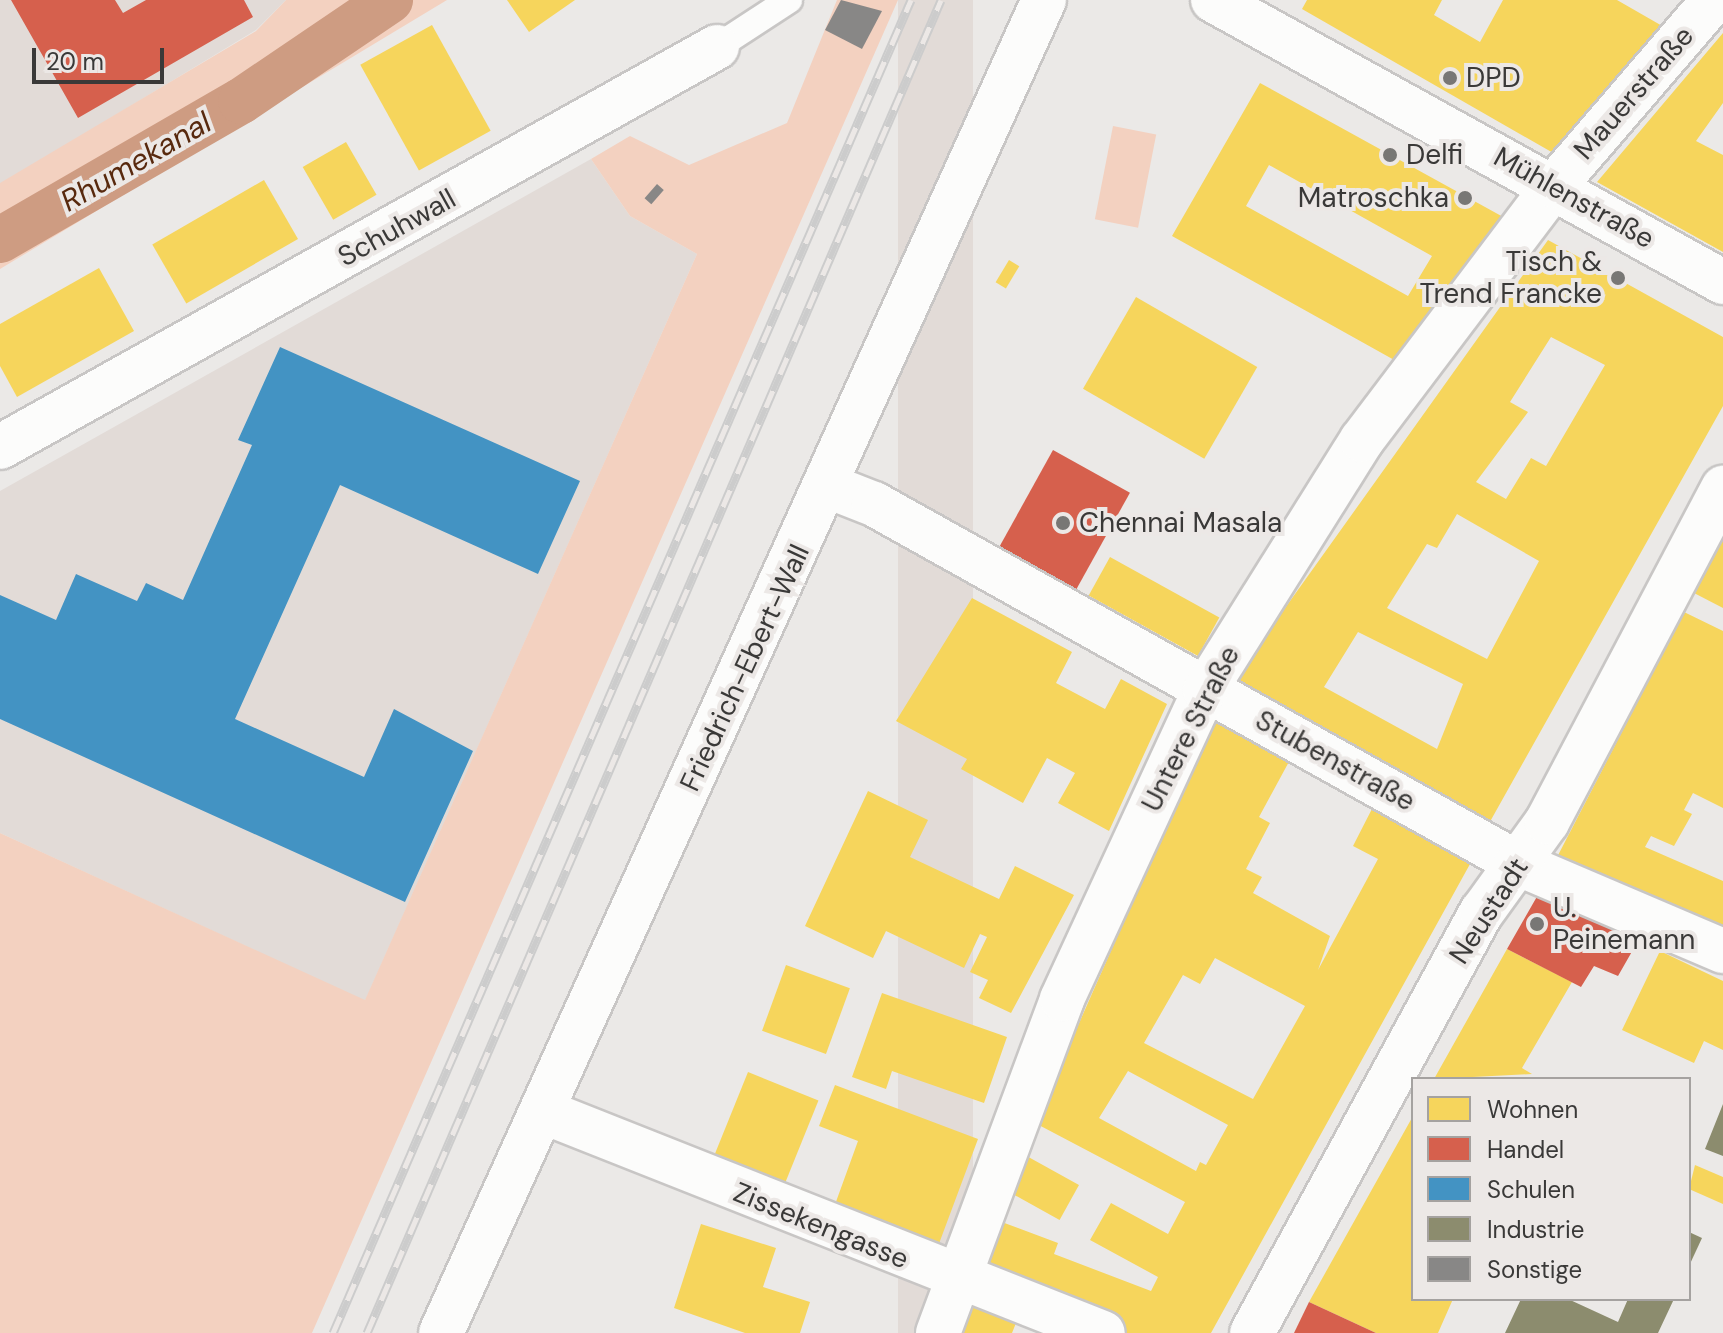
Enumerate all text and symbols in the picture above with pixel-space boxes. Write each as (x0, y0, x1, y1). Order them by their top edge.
street label: Mauerstraße (1567, 20, 1701, 166)
scale bar (36, 32, 168, 82)
text: 20 m (46, 46, 104, 77)
place label: DPD (1466, 61, 1521, 95)
marker: DPD (1441, 69, 1459, 87)
water label: Rhumekanal (54, 104, 218, 220)
place label: Delfi (1406, 138, 1463, 172)
street label: Mühlenstraße (1488, 140, 1660, 256)
marker: Delfi (1381, 146, 1399, 164)
place label: Matroschka (1298, 181, 1449, 215)
street label: Schuhwall (332, 182, 462, 274)
marker: Matroschka (1456, 189, 1474, 207)
place label: Tisch & Trend Francke (1419, 245, 1602, 311)
marker: Tisch & Trend Francke (1609, 269, 1627, 287)
place label: Chennai Masala (1079, 506, 1282, 540)
marker: Chennai Masala (1054, 514, 1072, 532)
street label: Friedrich-Ebert-Wall (673, 539, 817, 797)
street label: Untere Straße (1135, 641, 1247, 817)
street label: Stubenstraße (1250, 703, 1420, 819)
street label: Neustadt (1442, 852, 1536, 970)
place label: U. Peinemann (1553, 891, 1695, 957)
marker: U. Peinemann (1528, 915, 1546, 933)
legend (1411, 1077, 1691, 1301)
text: Wohnen (1487, 1094, 1578, 1125)
text: Handel (1487, 1134, 1564, 1165)
text: Schulen (1487, 1174, 1575, 1205)
street label: Zissekengasse (729, 1176, 913, 1276)
text: Industrie (1487, 1214, 1584, 1245)
text: Sonstige (1487, 1254, 1582, 1285)

